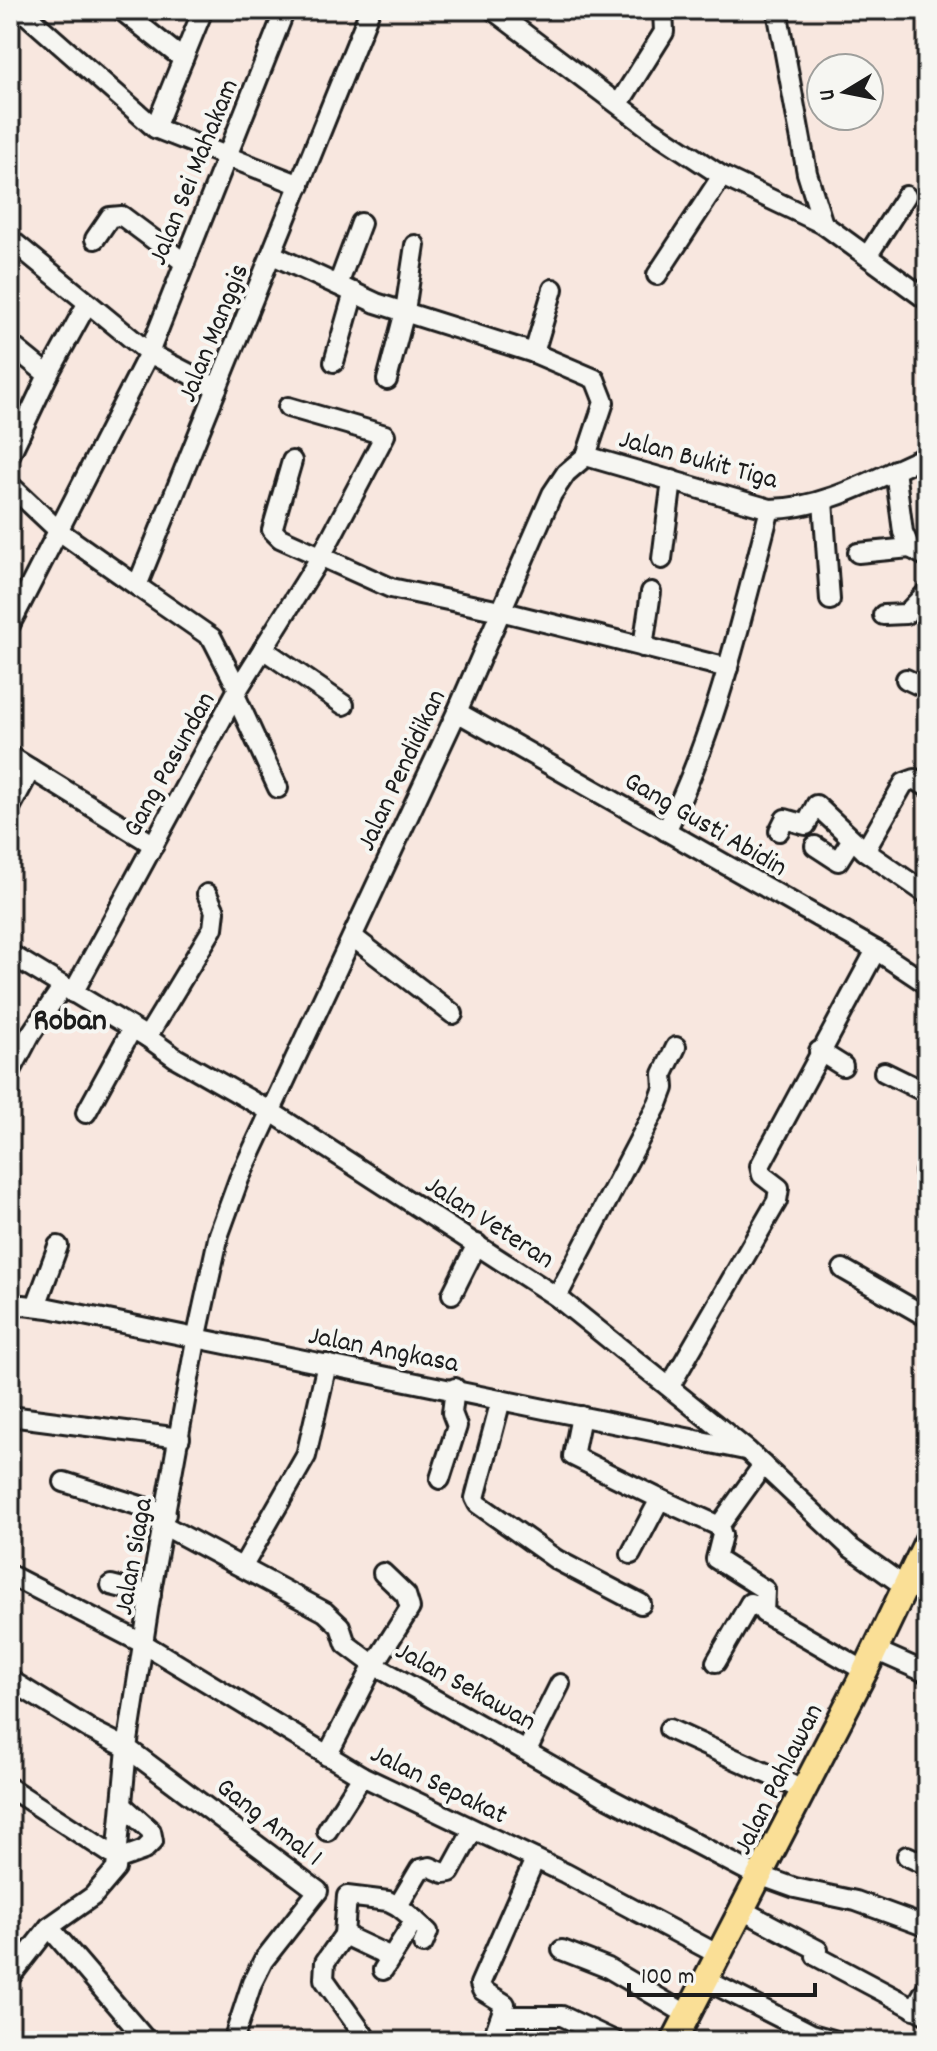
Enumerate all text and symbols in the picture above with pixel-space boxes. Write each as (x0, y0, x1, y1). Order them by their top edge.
north arrow (805, 52, 885, 132)
street label: Jalan Sei Mahakam (140, 74, 251, 272)
text: U (813, 87, 845, 103)
street label: Jalan Manggis (170, 259, 262, 409)
street label: Jalan Bukit Tiga (614, 421, 782, 502)
street label: Jalan Pendidikan (349, 684, 459, 859)
street label: Gang Pasundan (115, 685, 228, 845)
street label: Gang Gusti Abidin (615, 763, 794, 889)
district label: Roban (33, 1000, 107, 1046)
street label: Jalan Veteran (416, 1167, 561, 1281)
street label: Jalan Angkasa (304, 1318, 463, 1386)
street label: Jalan Siaga (106, 1494, 166, 1619)
street label: Jalan Sekawan (387, 1633, 542, 1744)
street label: Jalan Pahlawan (725, 1698, 836, 1863)
street label: Jalan Sepakat (362, 1736, 513, 1837)
street label: Gang Amal 1 (206, 1769, 330, 1878)
scale bar (629, 1947, 815, 1997)
text: 100 m (641, 1961, 694, 1995)

